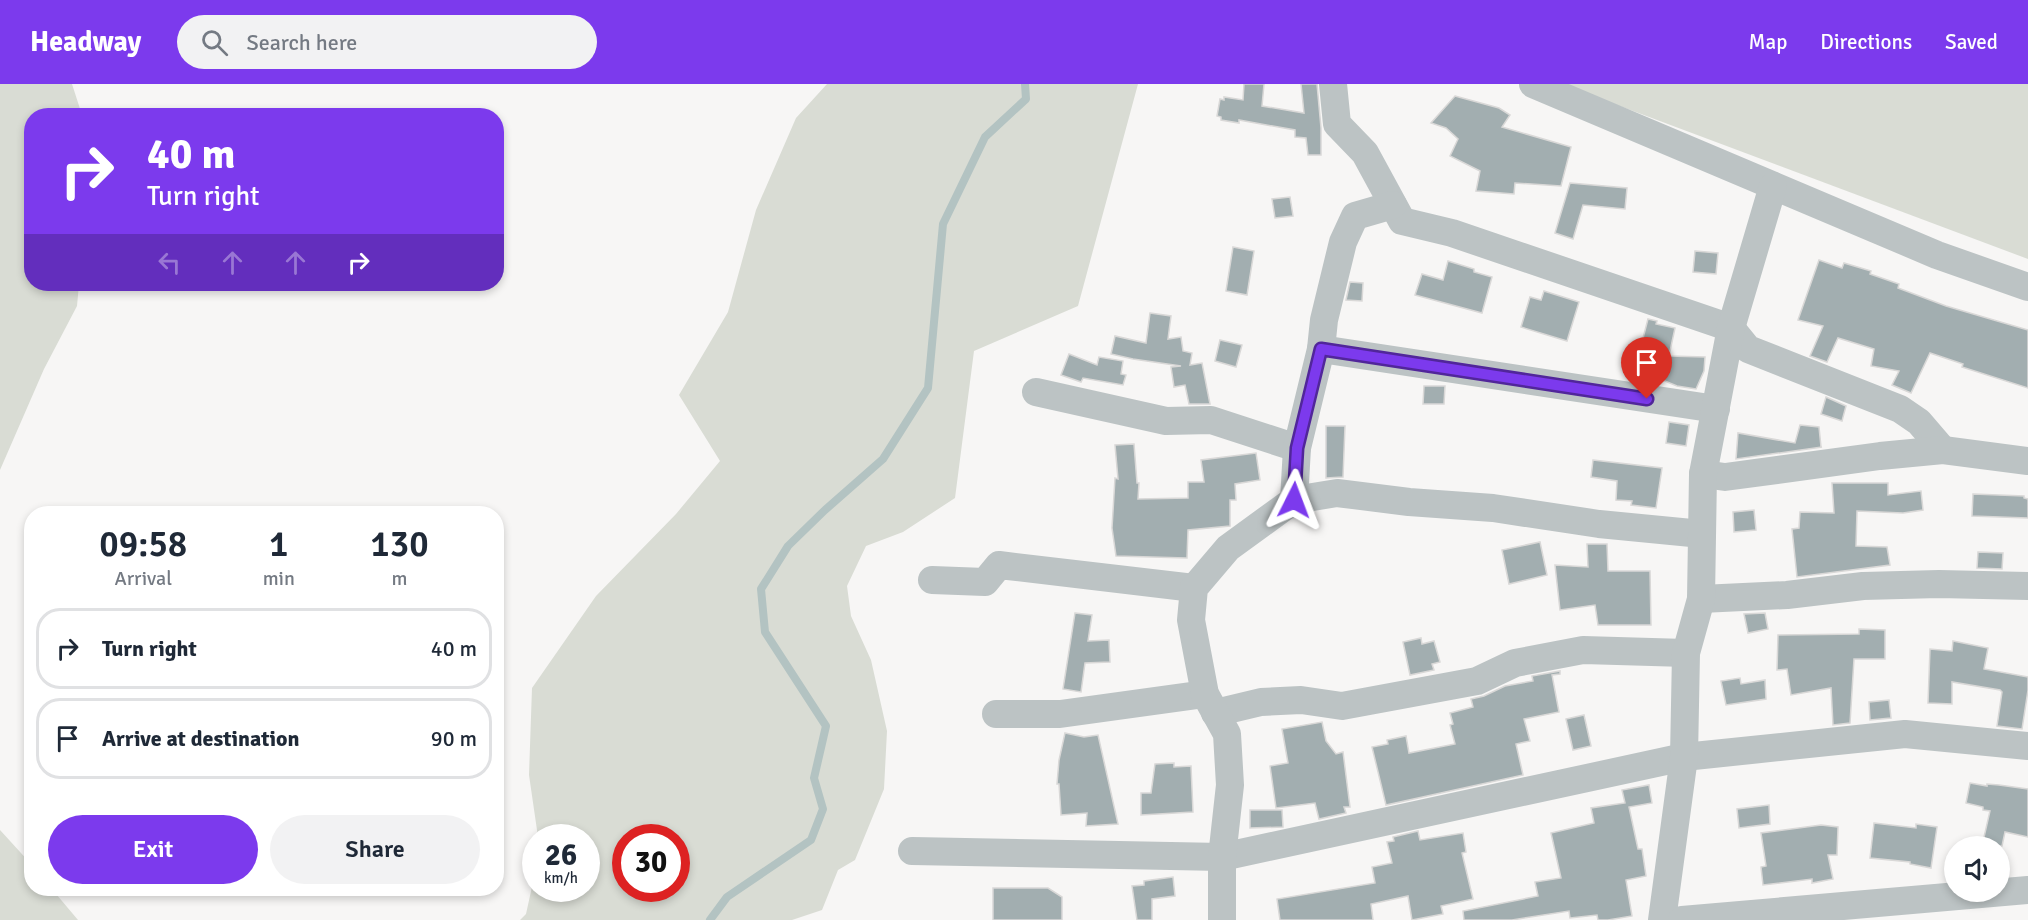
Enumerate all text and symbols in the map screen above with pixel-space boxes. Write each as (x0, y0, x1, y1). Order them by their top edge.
search box (177, 15, 597, 69)
text: Headway (30, 25, 141, 59)
icon: search (198, 26, 231, 59)
text: Search here (246, 29, 357, 56)
text: Map (1749, 29, 1787, 55)
text: Directions (1820, 29, 1912, 55)
text: Saved (1945, 29, 1998, 55)
text: 40 m (147, 129, 236, 180)
icon: right (48, 132, 126, 210)
text: Turn right (147, 180, 260, 213)
icon: left (153, 246, 186, 279)
icon: ahead (216, 246, 249, 279)
icon: ahead (279, 246, 312, 279)
icon: right (342, 246, 375, 279)
pin (1621, 337, 1672, 399)
icon: arrive (1630, 346, 1663, 379)
position arrow (1262, 468, 1326, 532)
text: 09:58 (99, 522, 187, 567)
text: 1 (269, 522, 289, 567)
text: 130 (370, 522, 429, 567)
text: Arrival (115, 566, 172, 591)
text: min (263, 566, 295, 591)
text: m (391, 566, 407, 591)
icon: right (51, 632, 84, 665)
text: Turn right (102, 635, 197, 662)
text: 40 m (431, 635, 477, 662)
icon: arrive (51, 722, 84, 755)
text: Arrive at destination (102, 725, 299, 752)
text: 90 m (431, 725, 477, 752)
button: Exit (48, 815, 258, 884)
button: Share (270, 815, 480, 884)
speed limit sign: 30 (612, 824, 690, 902)
map controls (1944, 836, 2010, 902)
button: sound (1944, 836, 2010, 902)
text: 26 (545, 837, 577, 874)
text: km/h (544, 869, 578, 887)

